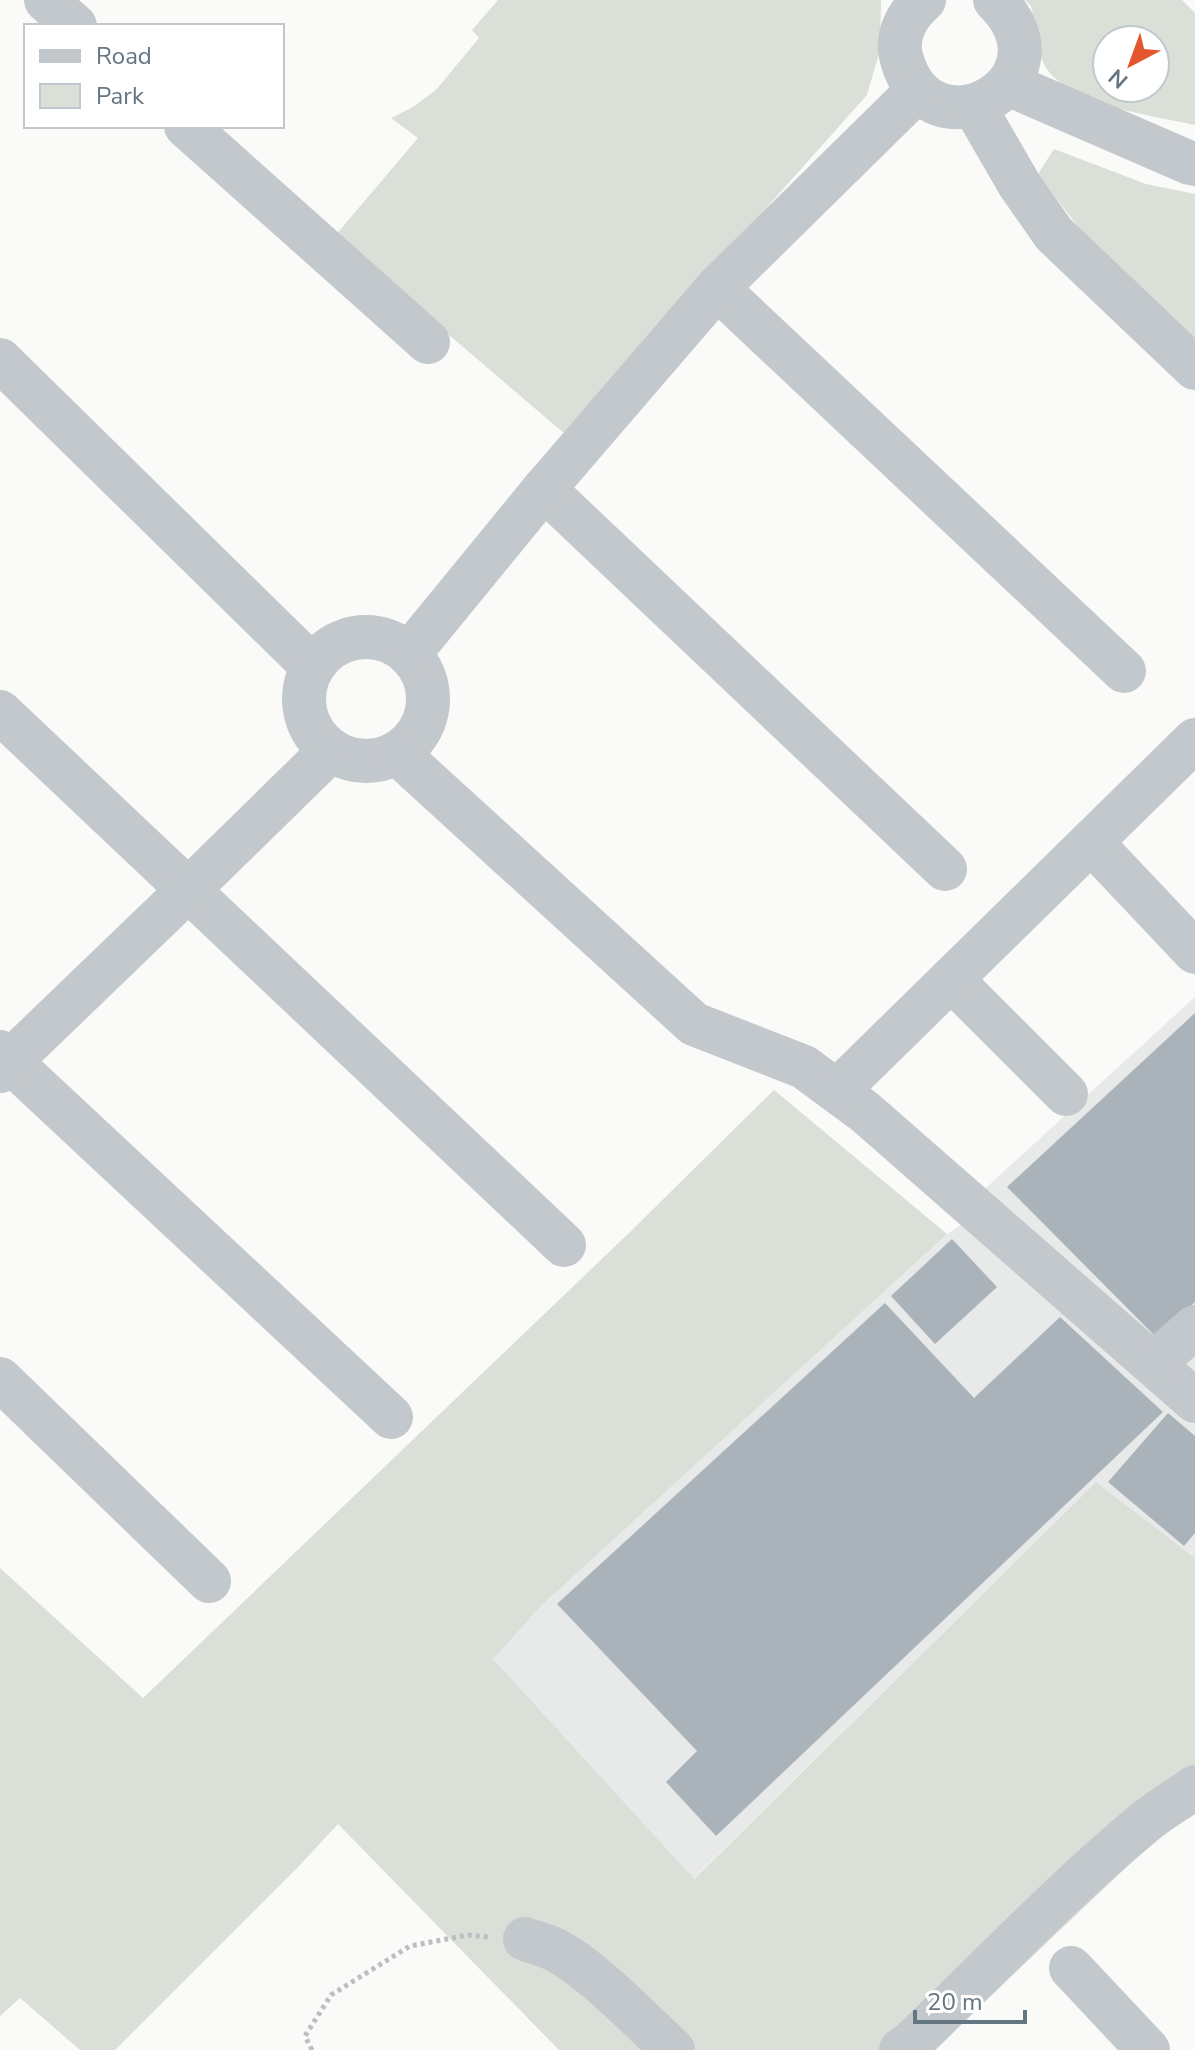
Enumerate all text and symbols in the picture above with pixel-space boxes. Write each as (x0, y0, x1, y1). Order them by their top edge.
legend (24, 24, 284, 128)
north arrow (1091, 24, 1171, 104)
text: Road (96, 40, 152, 72)
text: N (1102, 62, 1135, 95)
text: Park (96, 80, 145, 112)
scale bar (915, 1974, 1025, 2024)
text: 20 m (927, 1986, 983, 2018)

